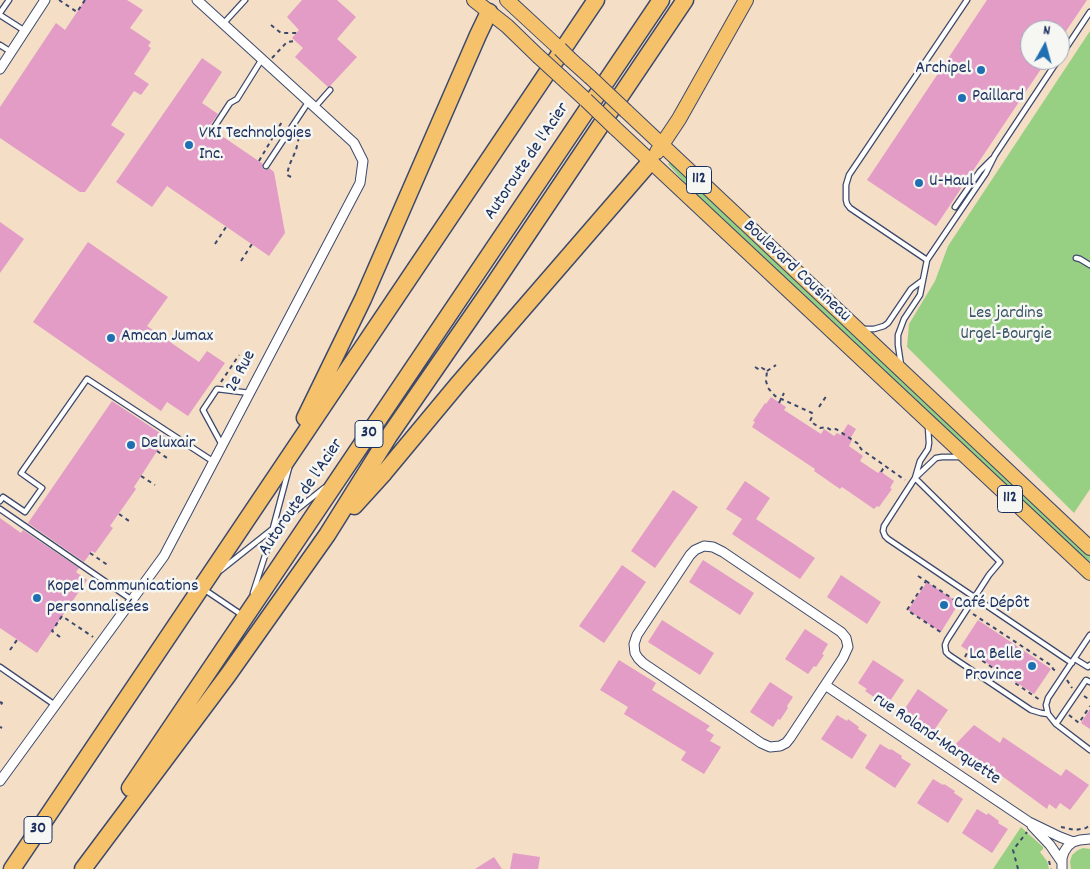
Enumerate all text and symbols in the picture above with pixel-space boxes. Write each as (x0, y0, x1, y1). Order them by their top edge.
north arrow (1020, 20, 1070, 70)
text: N (1042, 21, 1051, 41)
place label: Archipel (915, 59, 971, 81)
marker: Archipel (975, 64, 987, 76)
place label: Paillard (972, 87, 1024, 109)
marker: Paillard (956, 92, 968, 104)
street label: Autoroute de l'Acier (481, 99, 575, 225)
place label: VKI Technologies Inc. (199, 124, 312, 166)
marker: VKI Technologies Inc. (183, 139, 195, 151)
road number: 112 (686, 166, 712, 194)
place label: U-Haul (929, 172, 974, 194)
marker: U-Haul (913, 177, 925, 189)
street label: Boulevard Cousineau (738, 216, 854, 328)
park label: Les jardins Urgel-Bourgie (960, 304, 1052, 346)
place label: Amcan Jumax (121, 327, 213, 349)
marker: Amcan Jumax (105, 332, 117, 344)
street label: 2e Rue (222, 347, 262, 397)
road number: 30 (355, 420, 383, 448)
place label: Deluxair (141, 434, 195, 456)
street label: Autoroute de l'Acier (255, 435, 349, 561)
marker: Deluxair (125, 439, 137, 451)
road number: 112 (998, 486, 1022, 512)
place label: Kopel Communications personnalisées (47, 577, 198, 620)
marker: Kopel Communications personnalisées (31, 592, 43, 604)
place label: Café Dépôt (954, 594, 1030, 616)
marker: Café Dépôt (938, 599, 950, 611)
place label: La Belle Province (965, 645, 1022, 688)
marker: La Belle Province (1026, 660, 1038, 672)
street label: rue Roland-Marquette (868, 689, 1004, 791)
road number: 30 (24, 816, 52, 844)

